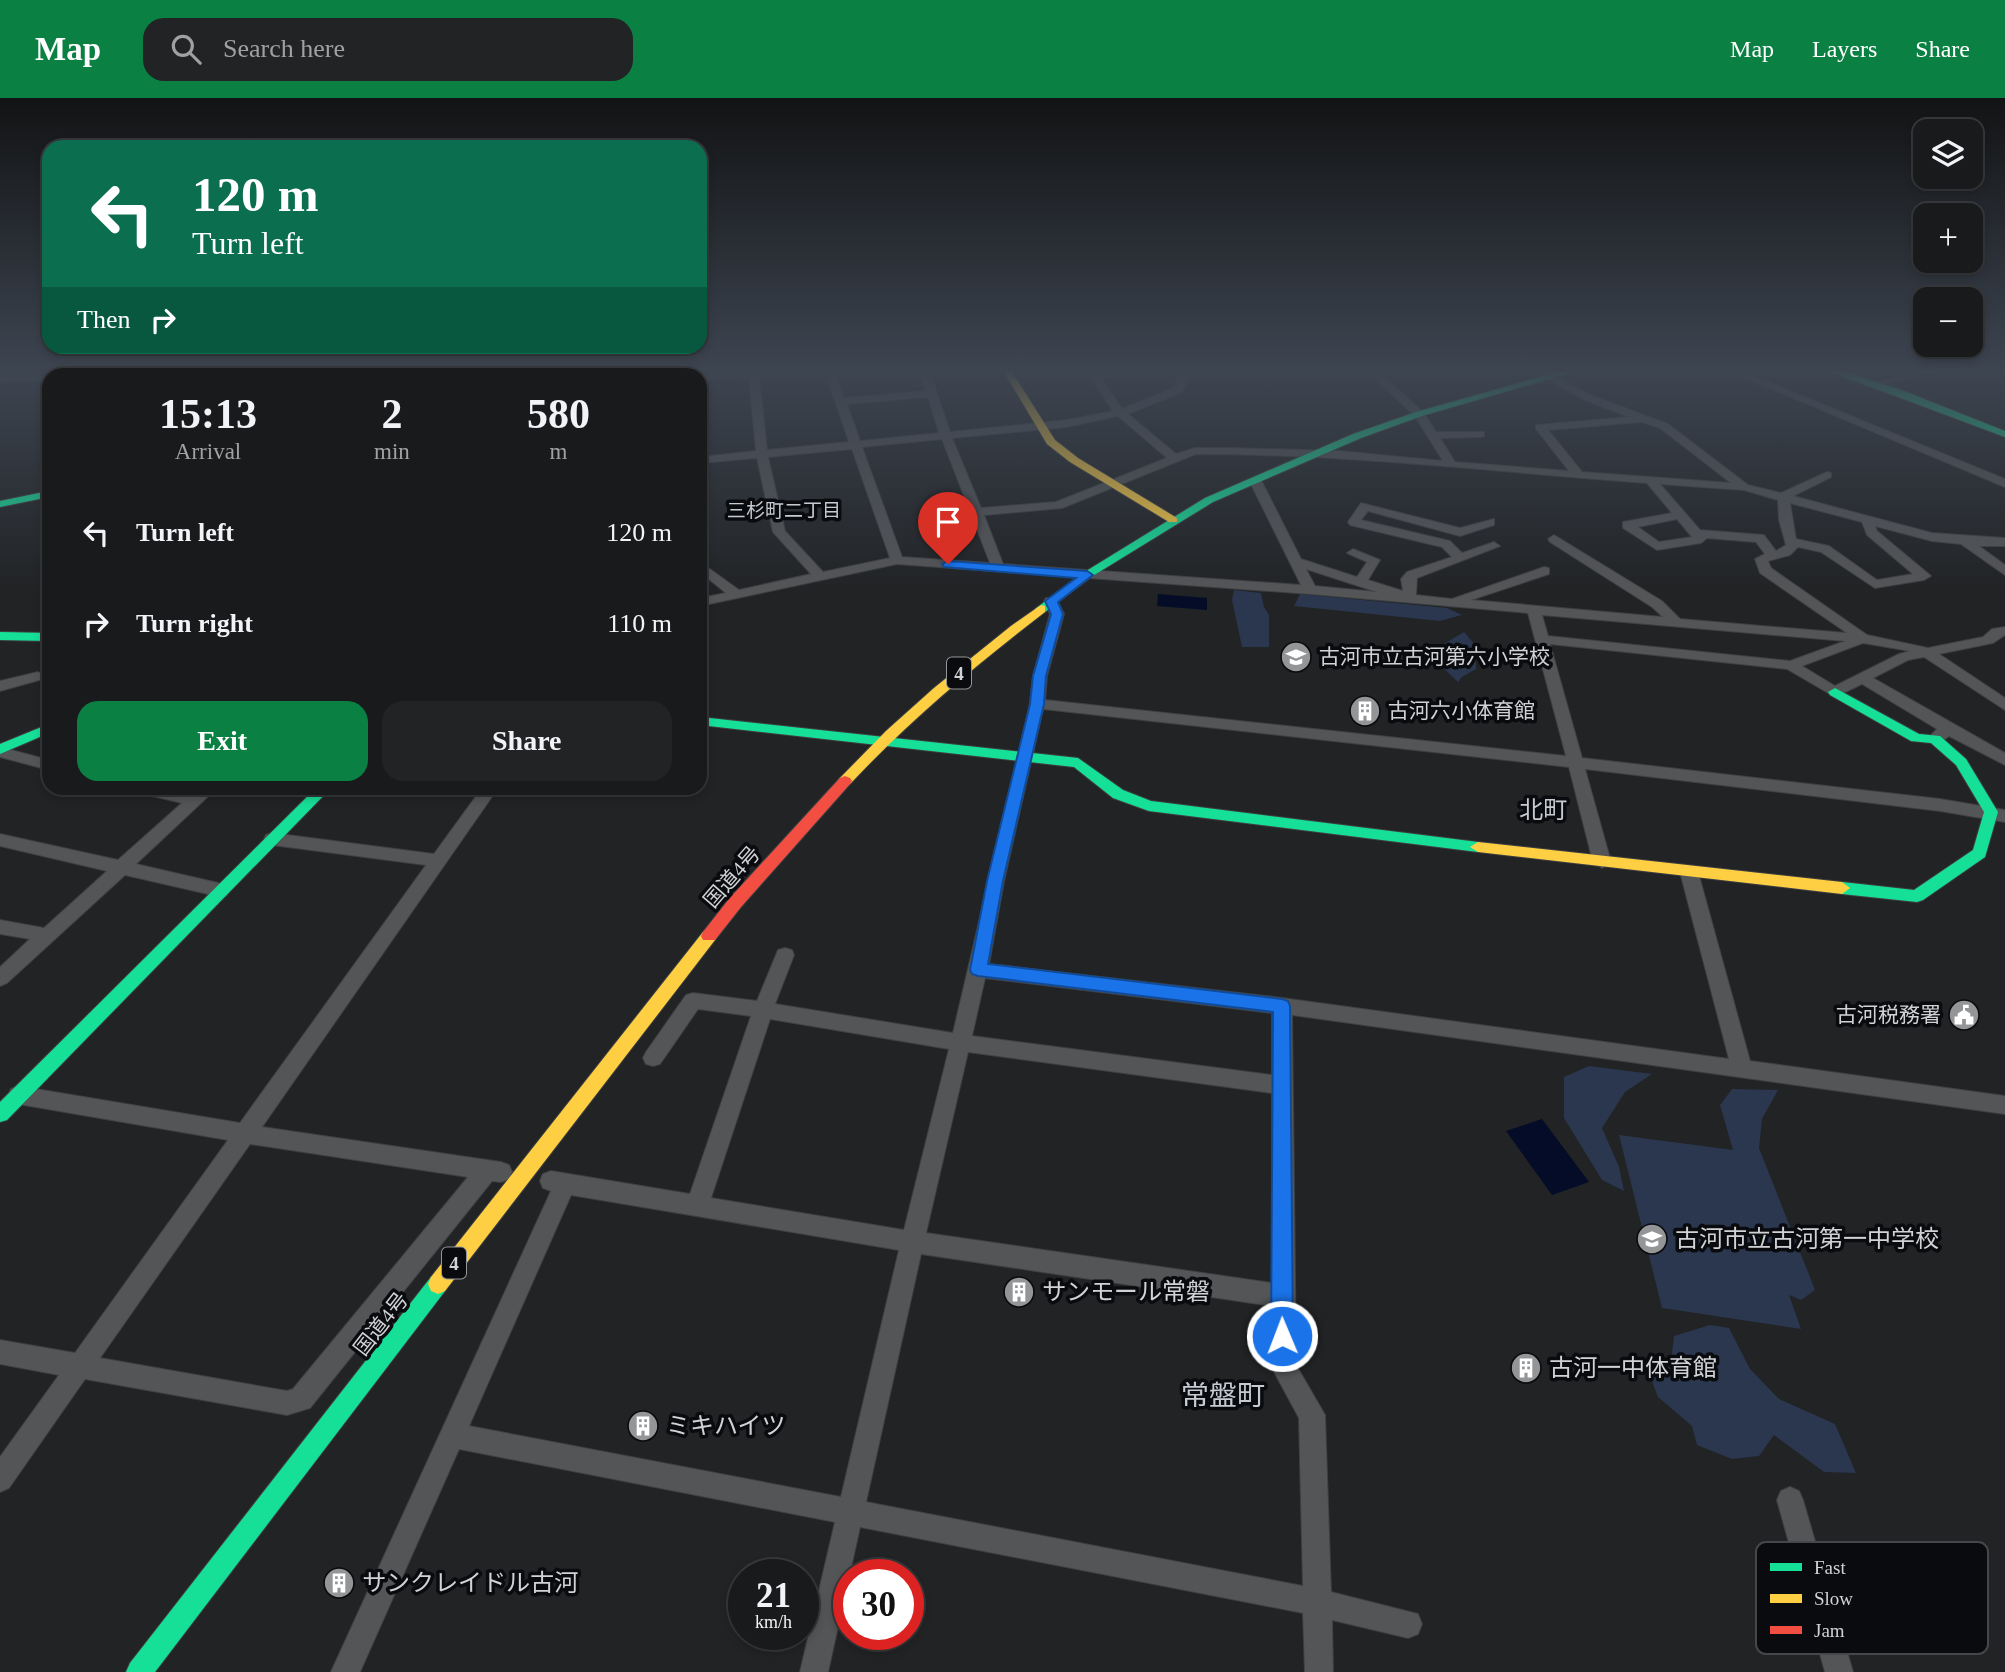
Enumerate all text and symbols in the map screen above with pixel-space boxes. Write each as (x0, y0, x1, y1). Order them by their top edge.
search box (143, 18, 633, 81)
icon: search (167, 30, 205, 68)
text: Map (35, 31, 101, 67)
text: Search here (223, 34, 345, 63)
text: Map (1730, 36, 1774, 62)
text: Layers (1812, 36, 1877, 62)
text: Share (1915, 36, 1970, 62)
map controls (1913, 119, 1983, 357)
button: layers (1913, 119, 1983, 189)
text: 120 m (192, 167, 319, 222)
icon: left (77, 168, 168, 259)
button: + (1913, 203, 1983, 273)
text: Turn left (192, 225, 304, 261)
button: − (1913, 287, 1983, 357)
icon: right (144, 301, 182, 339)
text: Then (77, 305, 130, 334)
text: 15:13 (159, 391, 257, 437)
text: 2 (381, 391, 402, 437)
text: 580 (527, 391, 590, 437)
text: Arrival (175, 439, 241, 464)
text: min (374, 439, 410, 464)
text: m (549, 439, 567, 464)
pin (918, 492, 978, 564)
district label: 三杉町二丁目 (727, 500, 841, 521)
icon: arrive (929, 503, 967, 541)
icon: left (77, 514, 115, 552)
text: Turn left (136, 518, 234, 547)
text: 120 m (606, 518, 672, 547)
icon: right (77, 605, 115, 643)
text: Turn right (136, 609, 253, 638)
text: 110 m (607, 609, 672, 638)
school or university icon: 古河市立古河第六小学校 (1279, 640, 1313, 674)
place label: 古河市立古河第六小学校 (1319, 645, 1550, 669)
road number: 4 (947, 658, 971, 688)
building icon: 古河六小体育館 (1348, 694, 1382, 728)
place label: 古河六小体育館 (1388, 699, 1535, 723)
button: Exit (77, 701, 368, 781)
button: Share (382, 701, 672, 781)
district label: 北町 (1519, 797, 1567, 823)
street label: 国道4号 (699, 841, 765, 913)
public building icon: 古河税務署 (1947, 998, 1981, 1032)
place label: 古河税務署 (1836, 1003, 1941, 1027)
school or university icon: 古河市立古河第一中学校 (1635, 1222, 1669, 1256)
place label: 古河市立古河第一中学校 (1675, 1226, 1939, 1252)
road number: 4 (442, 1247, 466, 1278)
building icon: サンモール常磐 (1002, 1275, 1036, 1309)
place label: サンモール常磐 (1042, 1279, 1210, 1305)
street label: 国道4号 (349, 1288, 413, 1360)
position arrow (1245, 1299, 1319, 1373)
building icon: 古河一中体育館 (1509, 1351, 1543, 1385)
place label: 古河一中体育館 (1549, 1355, 1717, 1381)
district label: 常盤町 (1181, 1380, 1265, 1411)
building icon: ミキハイツ (626, 1409, 660, 1443)
place label: ミキハイツ (666, 1413, 786, 1439)
legend (1756, 1542, 1988, 1654)
text: Fast (1814, 1557, 1846, 1578)
speed limit sign: 30 (833, 1559, 924, 1650)
building icon: サンクレイドル古河 (322, 1566, 356, 1600)
place label: サンクレイドル古河 (362, 1570, 578, 1596)
text: 21 (756, 1576, 791, 1615)
text: Slow (1814, 1588, 1853, 1609)
text: km/h (755, 1612, 792, 1632)
text: Jam (1814, 1620, 1845, 1641)

